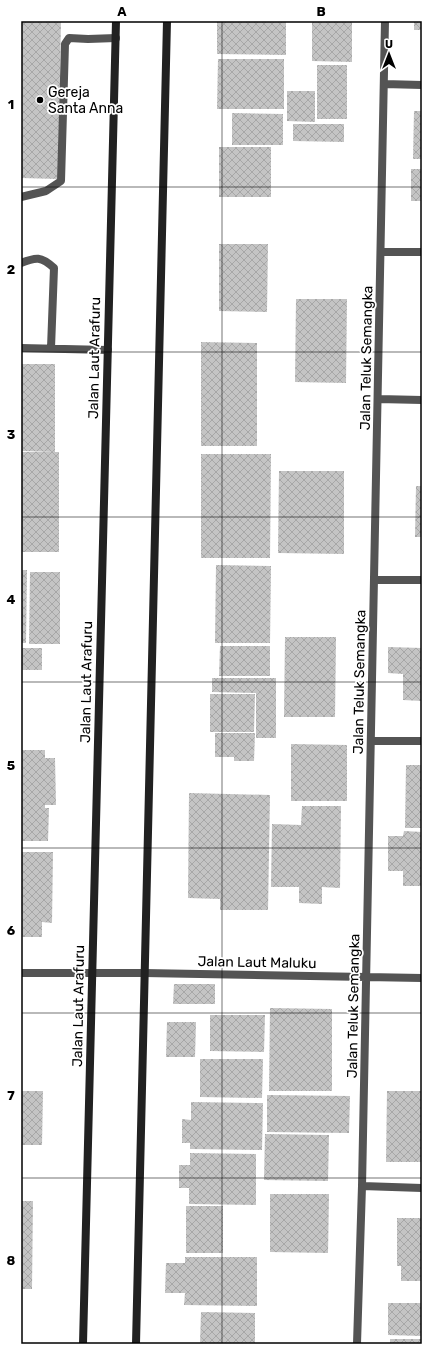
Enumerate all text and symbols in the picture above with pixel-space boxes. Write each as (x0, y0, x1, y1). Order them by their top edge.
text: A (117, 4, 127, 19)
text: B (316, 4, 326, 19)
north arrow (369, 34, 409, 74)
text: U (385, 38, 393, 51)
place label: Gereja Santa Anna (48, 84, 123, 117)
marker: Gereja Santa Anna (35, 95, 45, 105)
text: 1 (8, 97, 14, 112)
text: 2 (7, 262, 15, 277)
street label: Jalan Teluk Semangka (357, 286, 376, 430)
street label: Jalan Laut Arafuru (85, 297, 104, 419)
text: 3 (7, 427, 16, 442)
text: 4 (7, 592, 16, 607)
street label: Jalan Teluk Semangka (350, 610, 369, 754)
street label: Jalan Laut Arafuru (77, 621, 96, 743)
text: 5 (7, 758, 15, 773)
text: 6 (7, 923, 16, 938)
street label: Jalan Teluk Semangka (344, 934, 363, 1078)
street label: Jalan Laut Arafuru (69, 945, 88, 1067)
street label: Jalan Laut Maluku (197, 953, 317, 972)
text: 7 (7, 1088, 15, 1103)
text: 8 (7, 1253, 16, 1268)

